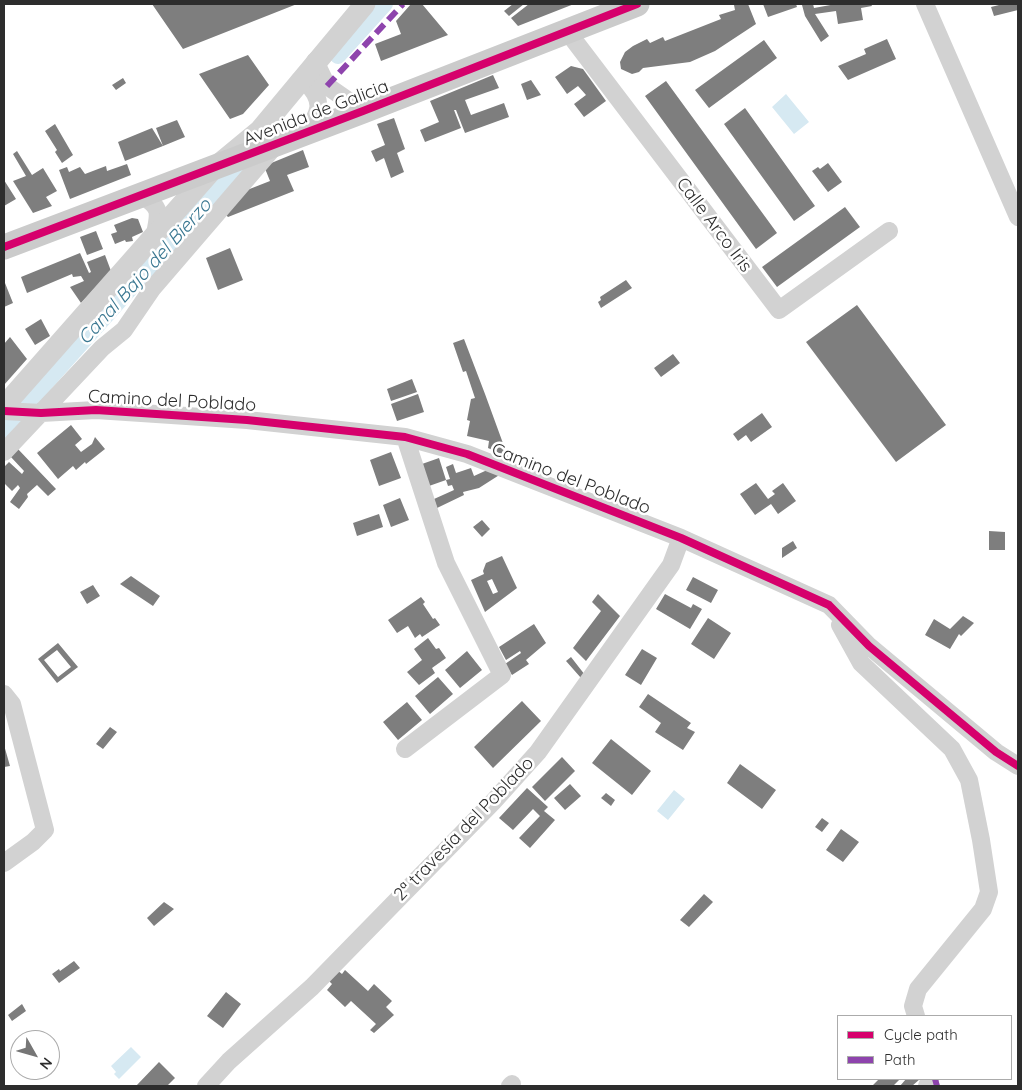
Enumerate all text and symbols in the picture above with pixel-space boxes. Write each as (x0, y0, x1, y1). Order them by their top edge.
street label: Avenida de Galicia (240, 75, 392, 151)
street label: Calle Arco Iris (671, 173, 757, 277)
water label: Canal Bajo del Bierzo (74, 194, 216, 350)
street label: Camino del Poblado (87, 386, 257, 416)
street label: Camino del Poblado (489, 439, 653, 519)
street label: 2ª travesía del Poblado (390, 753, 538, 905)
legend (837, 1015, 1012, 1080)
text: Cycle path (884, 1025, 958, 1044)
north arrow (10, 1030, 60, 1080)
text: Path (884, 1050, 916, 1069)
text: N (36, 1054, 56, 1073)

